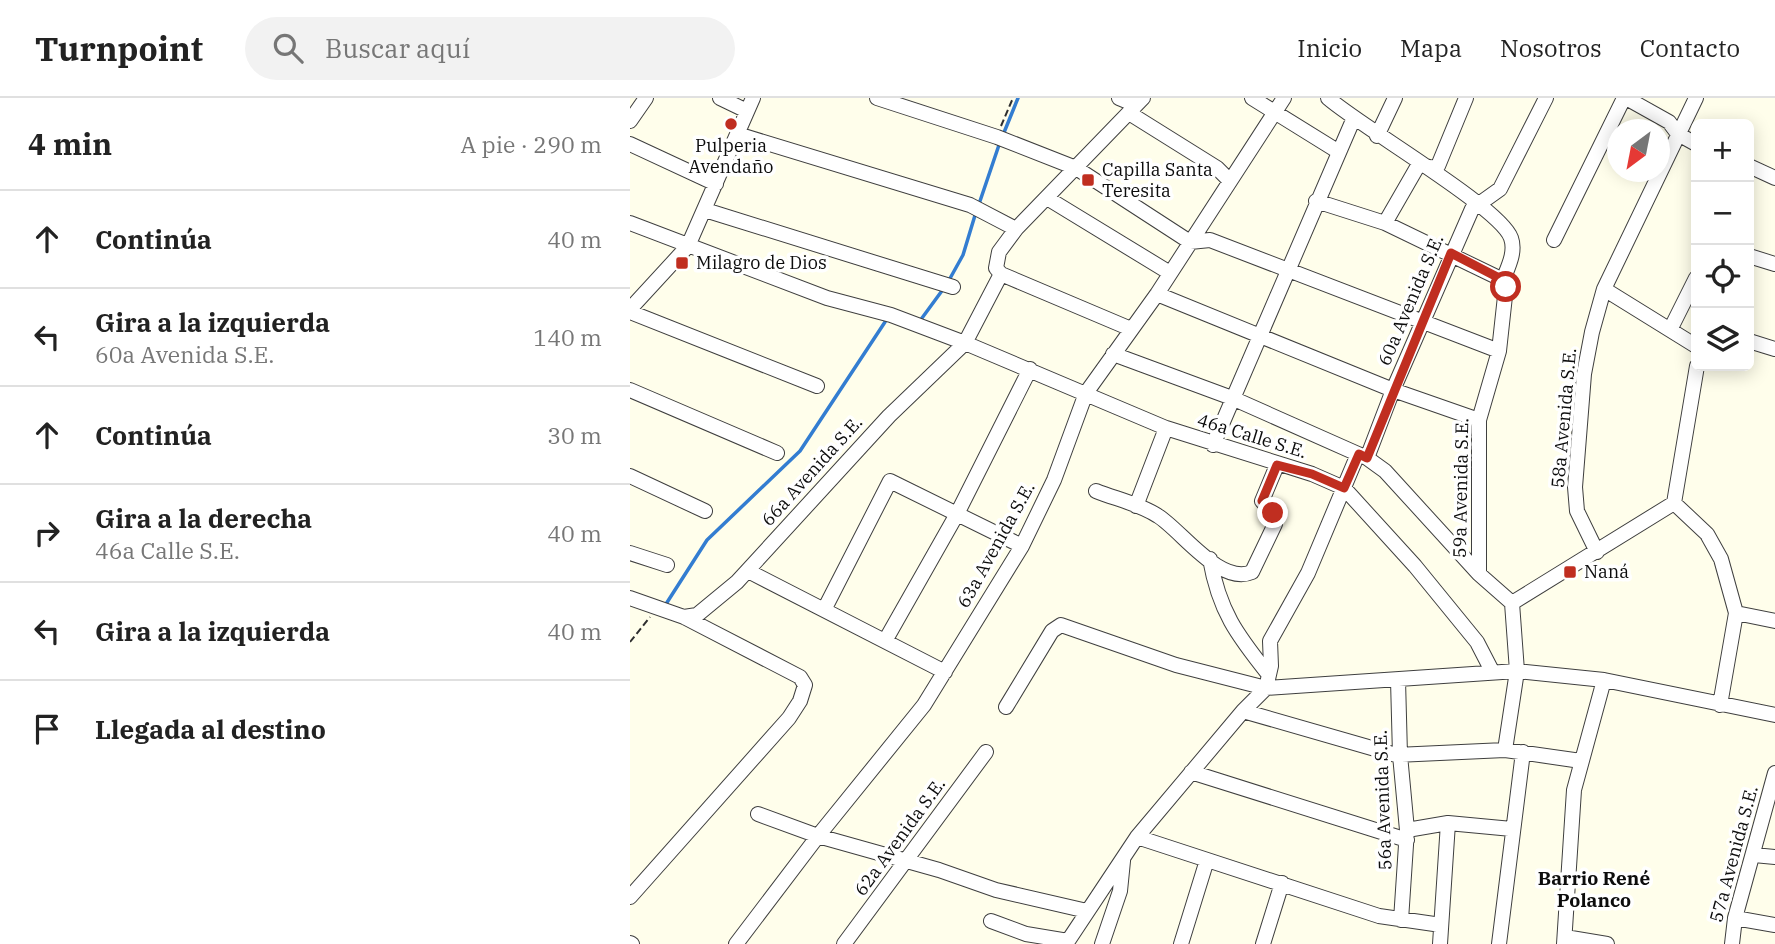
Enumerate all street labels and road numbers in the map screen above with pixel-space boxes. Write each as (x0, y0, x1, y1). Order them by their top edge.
street label: 60a Avenida S.E. (1373, 231, 1449, 369)
street label: 58a Avenida S.E. (1546, 347, 1581, 489)
street label: 46a Calle S.E. (1195, 408, 1310, 463)
street label: 66a Avenida S.E. (756, 411, 867, 531)
street label: 59a Avenida S.E. (1448, 418, 1473, 558)
street label: 63a Avenida S.E. (951, 478, 1040, 612)
street label: 56a Avenida S.E. (1369, 729, 1396, 871)
street label: 62a Avenida S.E. (849, 773, 950, 900)
street label: 57a Avenida S.E. (1704, 783, 1763, 925)

